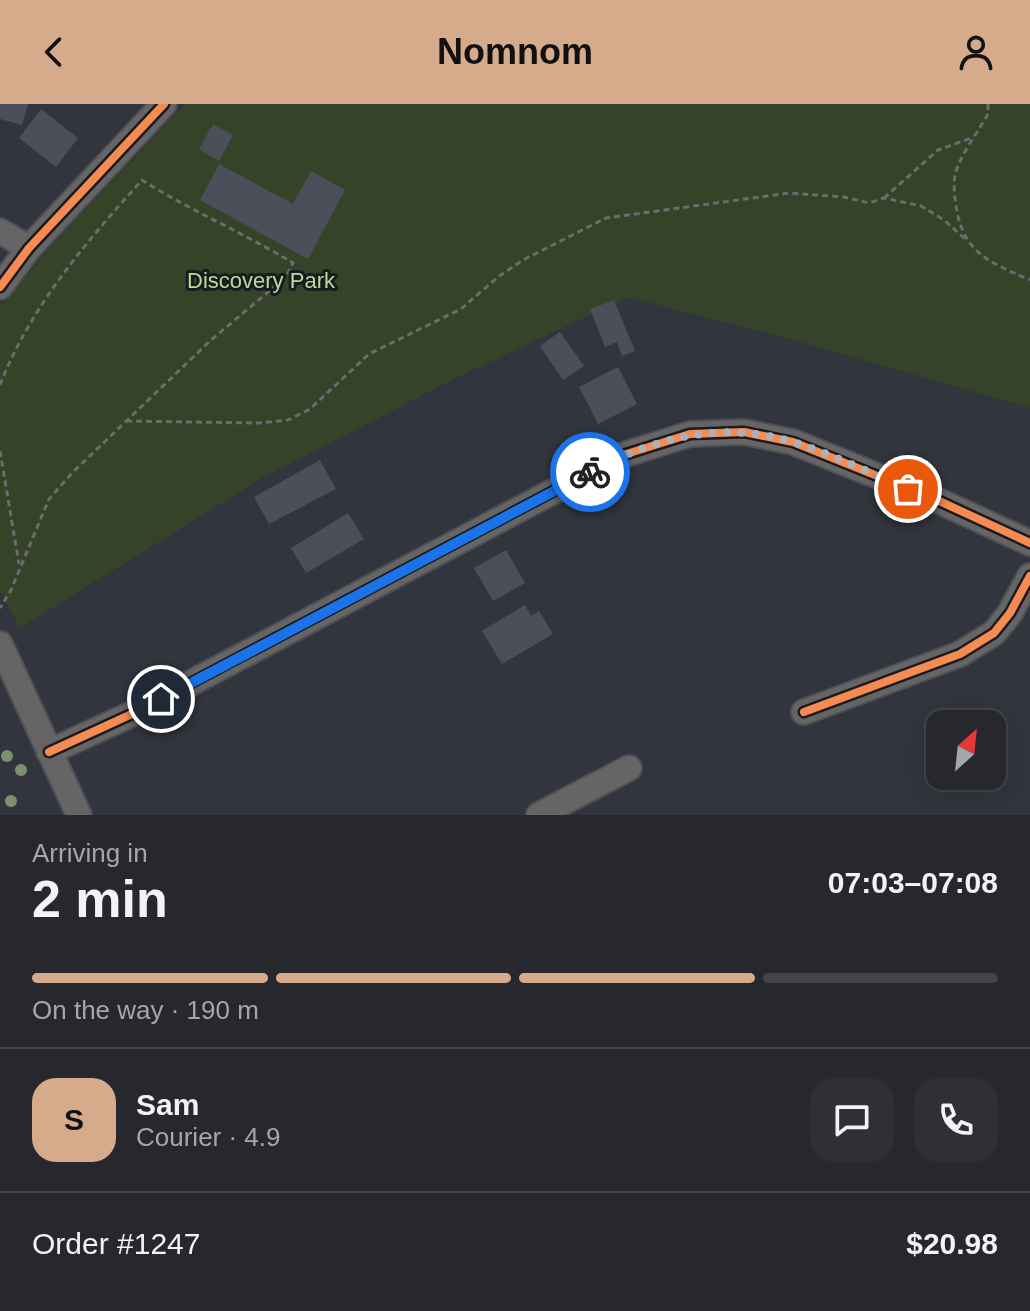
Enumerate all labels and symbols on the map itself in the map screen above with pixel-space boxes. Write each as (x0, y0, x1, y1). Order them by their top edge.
park label: Discovery Park (187, 268, 336, 293)
courier (550, 432, 630, 512)
pin (874, 455, 942, 523)
pin (127, 665, 195, 733)
north arrow (926, 710, 1006, 790)

